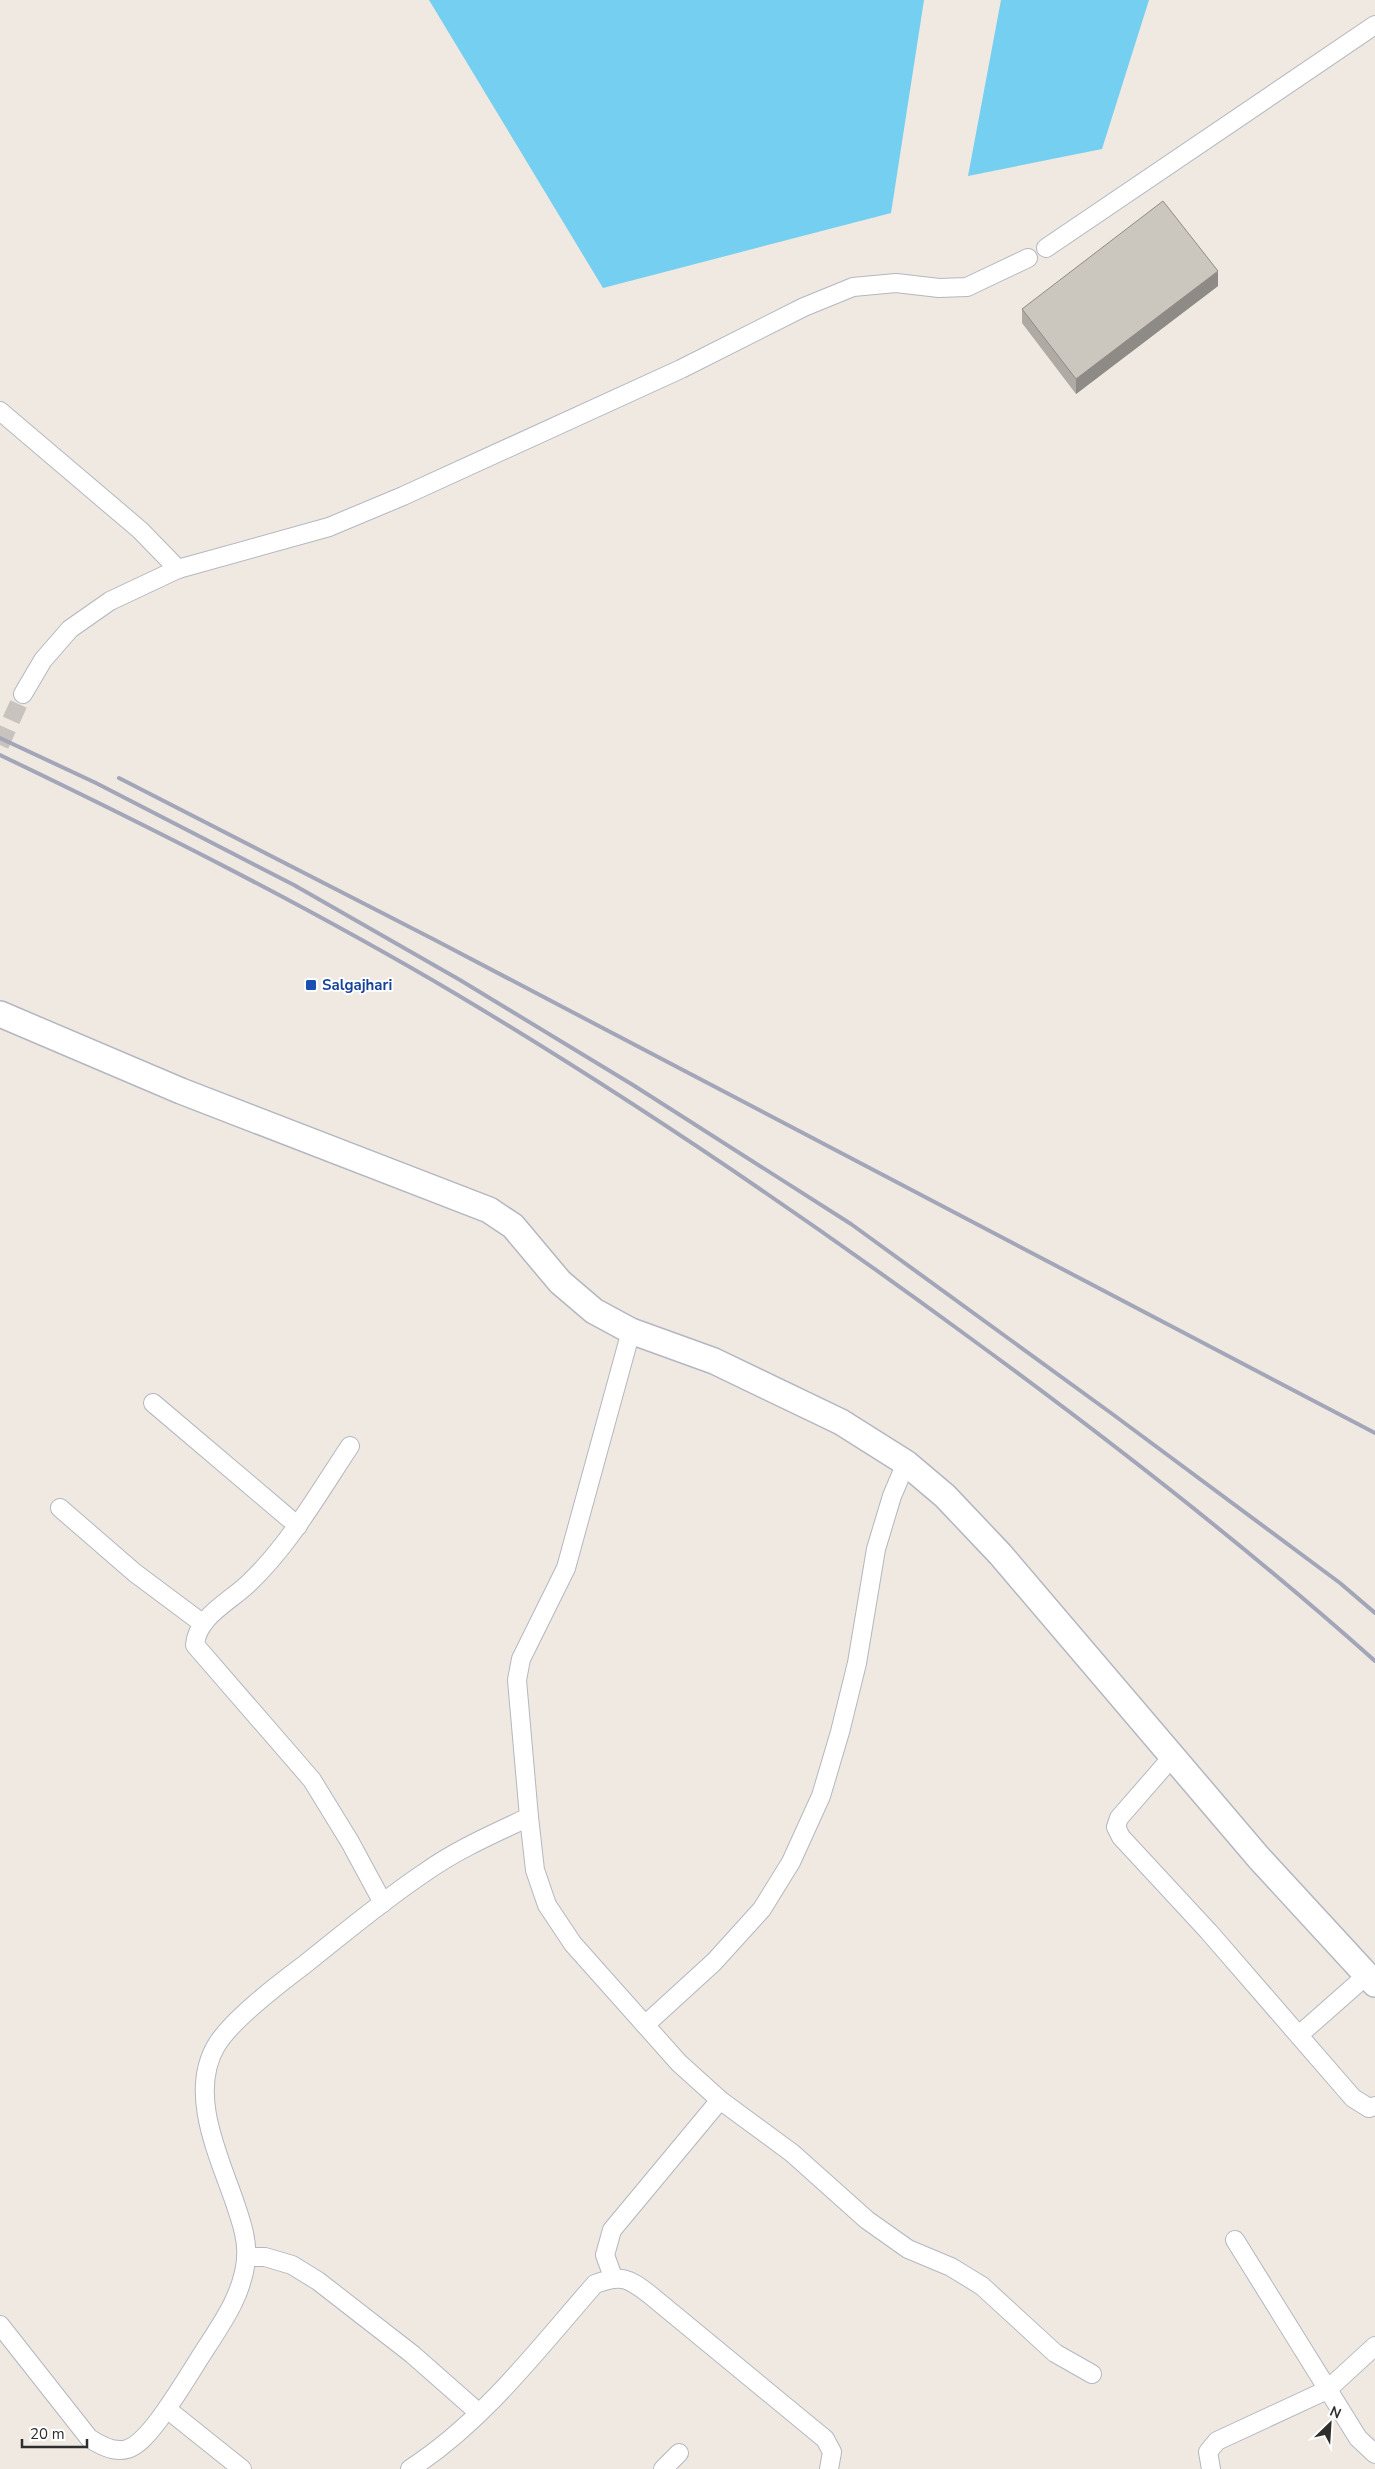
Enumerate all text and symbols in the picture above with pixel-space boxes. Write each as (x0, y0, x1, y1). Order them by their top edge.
place label: Salgajhari (322, 975, 392, 995)
marker: Salgajhari (304, 978, 318, 992)
north arrow (1305, 2399, 1355, 2449)
text: N (1327, 2402, 1344, 2423)
scale bar (22, 2416, 88, 2448)
text: 20 m (30, 2424, 65, 2444)

